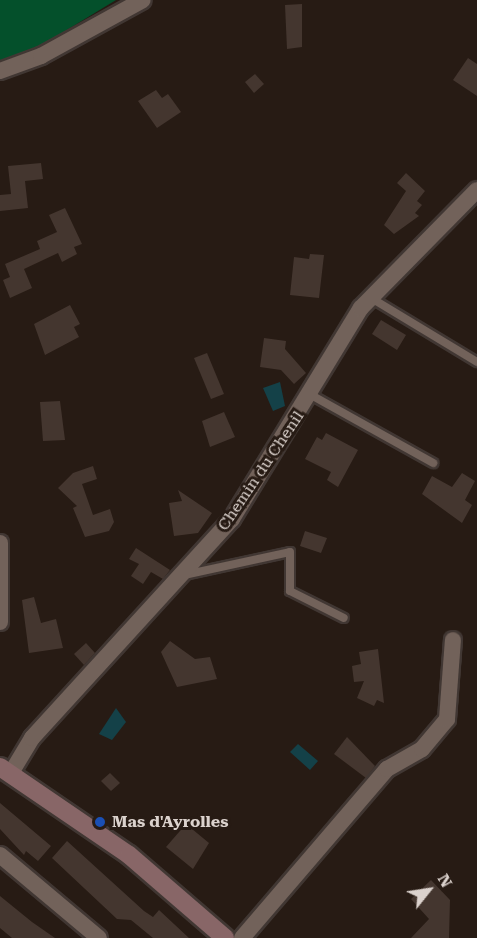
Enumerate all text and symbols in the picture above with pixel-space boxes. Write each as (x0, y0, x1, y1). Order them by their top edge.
street label: Chemin du Chenil (214, 408, 308, 534)
place label: Mas d'Ayrolles (112, 812, 228, 832)
marker: Mas d'Ayrolles (93, 815, 107, 829)
north arrow (399, 860, 459, 920)
text: N (434, 871, 456, 891)

